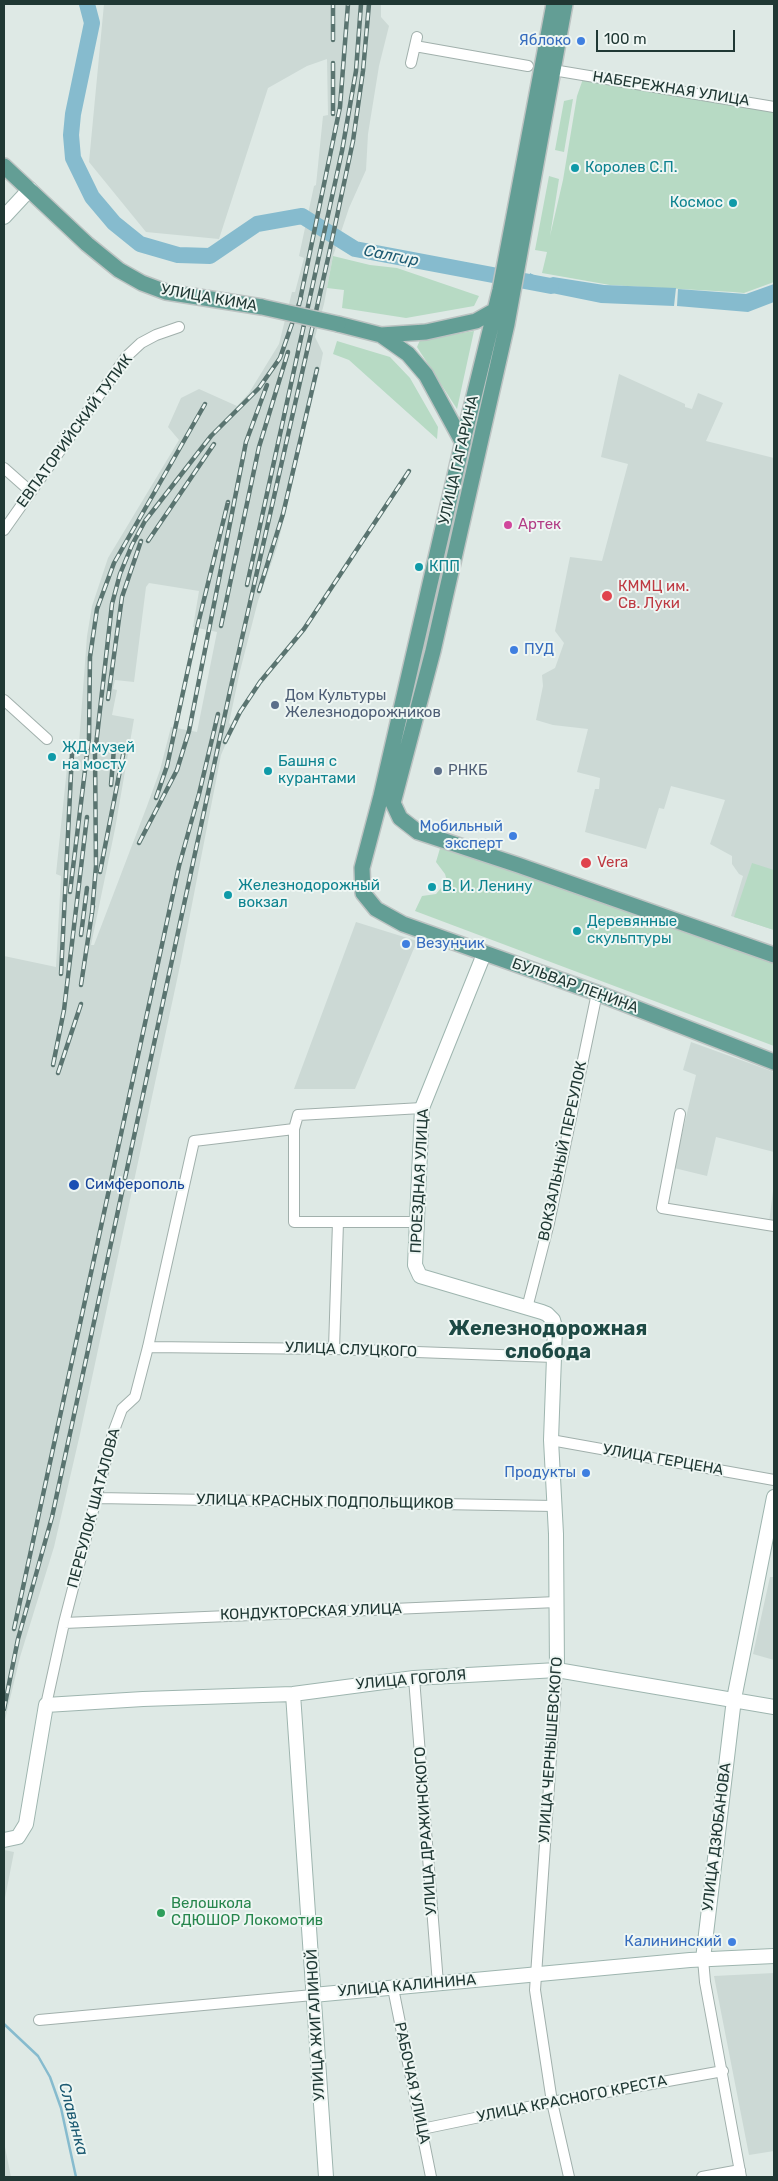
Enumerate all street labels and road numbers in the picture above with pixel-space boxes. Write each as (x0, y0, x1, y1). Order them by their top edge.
street label: НАБЕРЕЖНАЯ УЛИЦА (591, 68, 751, 110)
street label: УЛИЦА КИМА (159, 281, 259, 315)
street label: ЕВПАТОРИЙСКИЙ ТУПИК (13, 351, 137, 511)
street label: УЛИЦА ГАГАРИНА (435, 394, 483, 526)
street label: БУЛЬВАР ЛЕНИНА (509, 955, 641, 1017)
street label: ВОКЗАЛЬНЫЙ ПЕРЕУЛОК (535, 1059, 591, 1243)
street label: ПРОЕЗДНАЯ УЛИЦА (407, 1108, 433, 1254)
street label: УЛИЦА СЛУЦКОГО (285, 1339, 417, 1361)
street label: ПЕРЕУЛОК ШАТАЛОВА (64, 1426, 124, 1590)
street label: УЛИЦА ГЕРЦЕНА (601, 1441, 725, 1479)
street label: УЛИЦА КРАСНЫХ ПОДПОЛЬЩИКОВ (196, 1491, 454, 1513)
street label: КОНДУКТОРСКАЯ УЛИЦА (220, 1600, 402, 1624)
street label: УЛИЦА ЧЕРНЫШЕВСКОГО (536, 1656, 566, 1844)
street label: УЛИЦА ГОГОЛЯ (355, 1666, 467, 1694)
street label: УЛИЦА ДРАЖИНСКОГО (411, 1746, 441, 1916)
street label: УЛИЦА ДЗЮБАНОВА (699, 1762, 735, 1912)
street label: УЛИЦА ЖИГАЛИНОЙ (303, 1948, 329, 2102)
street label: УЛИЦА КАЛИНИНА (337, 1971, 477, 2001)
street label: РАБОЧАЯ УЛИЦА (390, 2020, 434, 2146)
street label: УЛИЦА КРАСНОГО КРЕСТА (475, 2072, 669, 2126)

